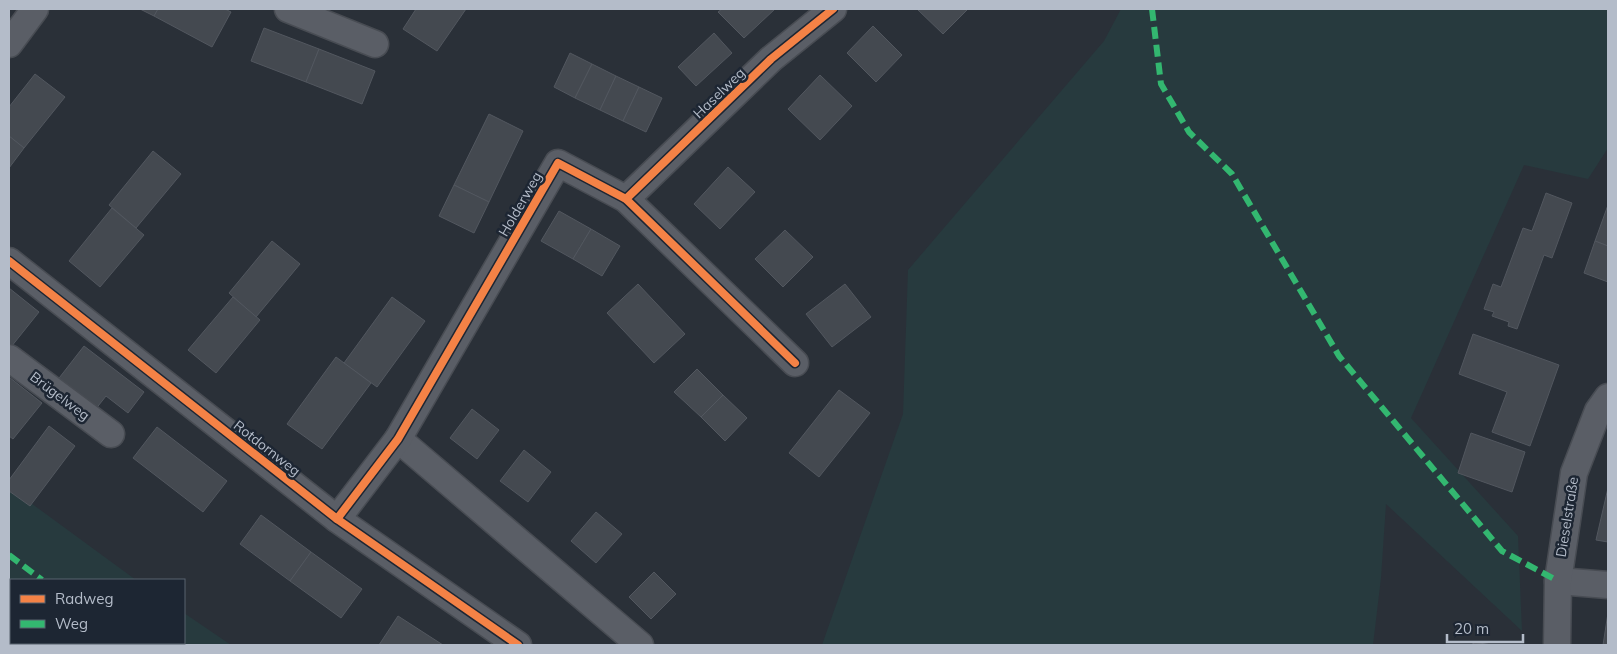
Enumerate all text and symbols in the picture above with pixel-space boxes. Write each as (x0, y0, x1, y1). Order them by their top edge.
street label: Haselweg (689, 64, 749, 122)
street label: Holderweg (494, 168, 546, 240)
street label: Brügelweg (27, 368, 93, 424)
street label: Rotdornweg (230, 416, 304, 480)
street label: Dieselstraße (1552, 476, 1582, 558)
legend (10, 579, 185, 644)
text: Radweg (55, 589, 113, 608)
scale bar (1447, 612, 1523, 644)
text: Weg (55, 614, 88, 633)
text: 20 m (1454, 619, 1489, 638)

